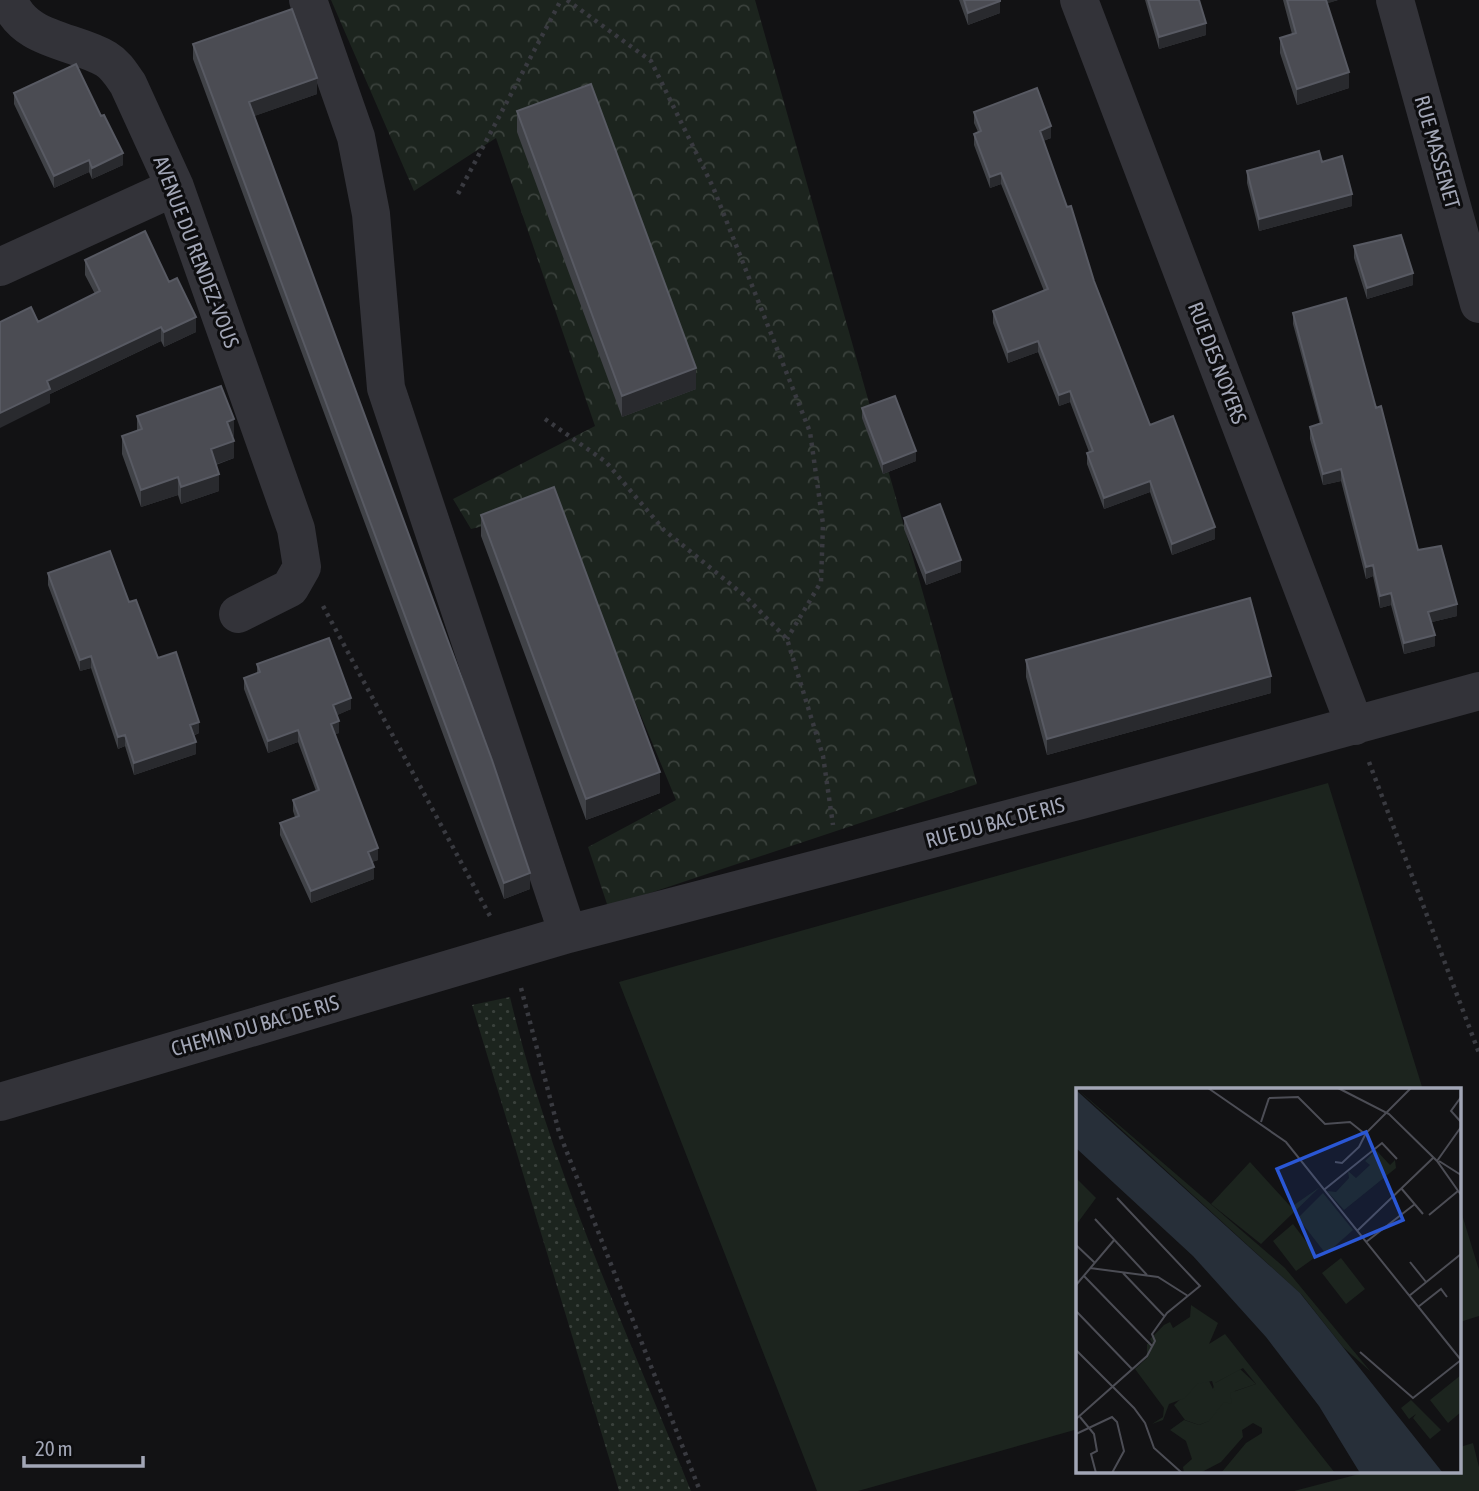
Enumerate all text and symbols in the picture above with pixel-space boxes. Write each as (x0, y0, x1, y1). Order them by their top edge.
street label: RUE MASSENET (1410, 93, 1466, 211)
street label: AVENUE DU RENDEZ-VOUS (149, 152, 245, 351)
street label: RUE DES NOYERS (1184, 298, 1252, 427)
street label: RUE DU BAC DE RIS (923, 792, 1067, 852)
street label: CHEMIN DU BAC DE RIS (168, 990, 341, 1060)
inset map (1076, 1088, 1462, 1474)
scale bar (24, 1424, 144, 1468)
text: 20 m (35, 1436, 73, 1460)

